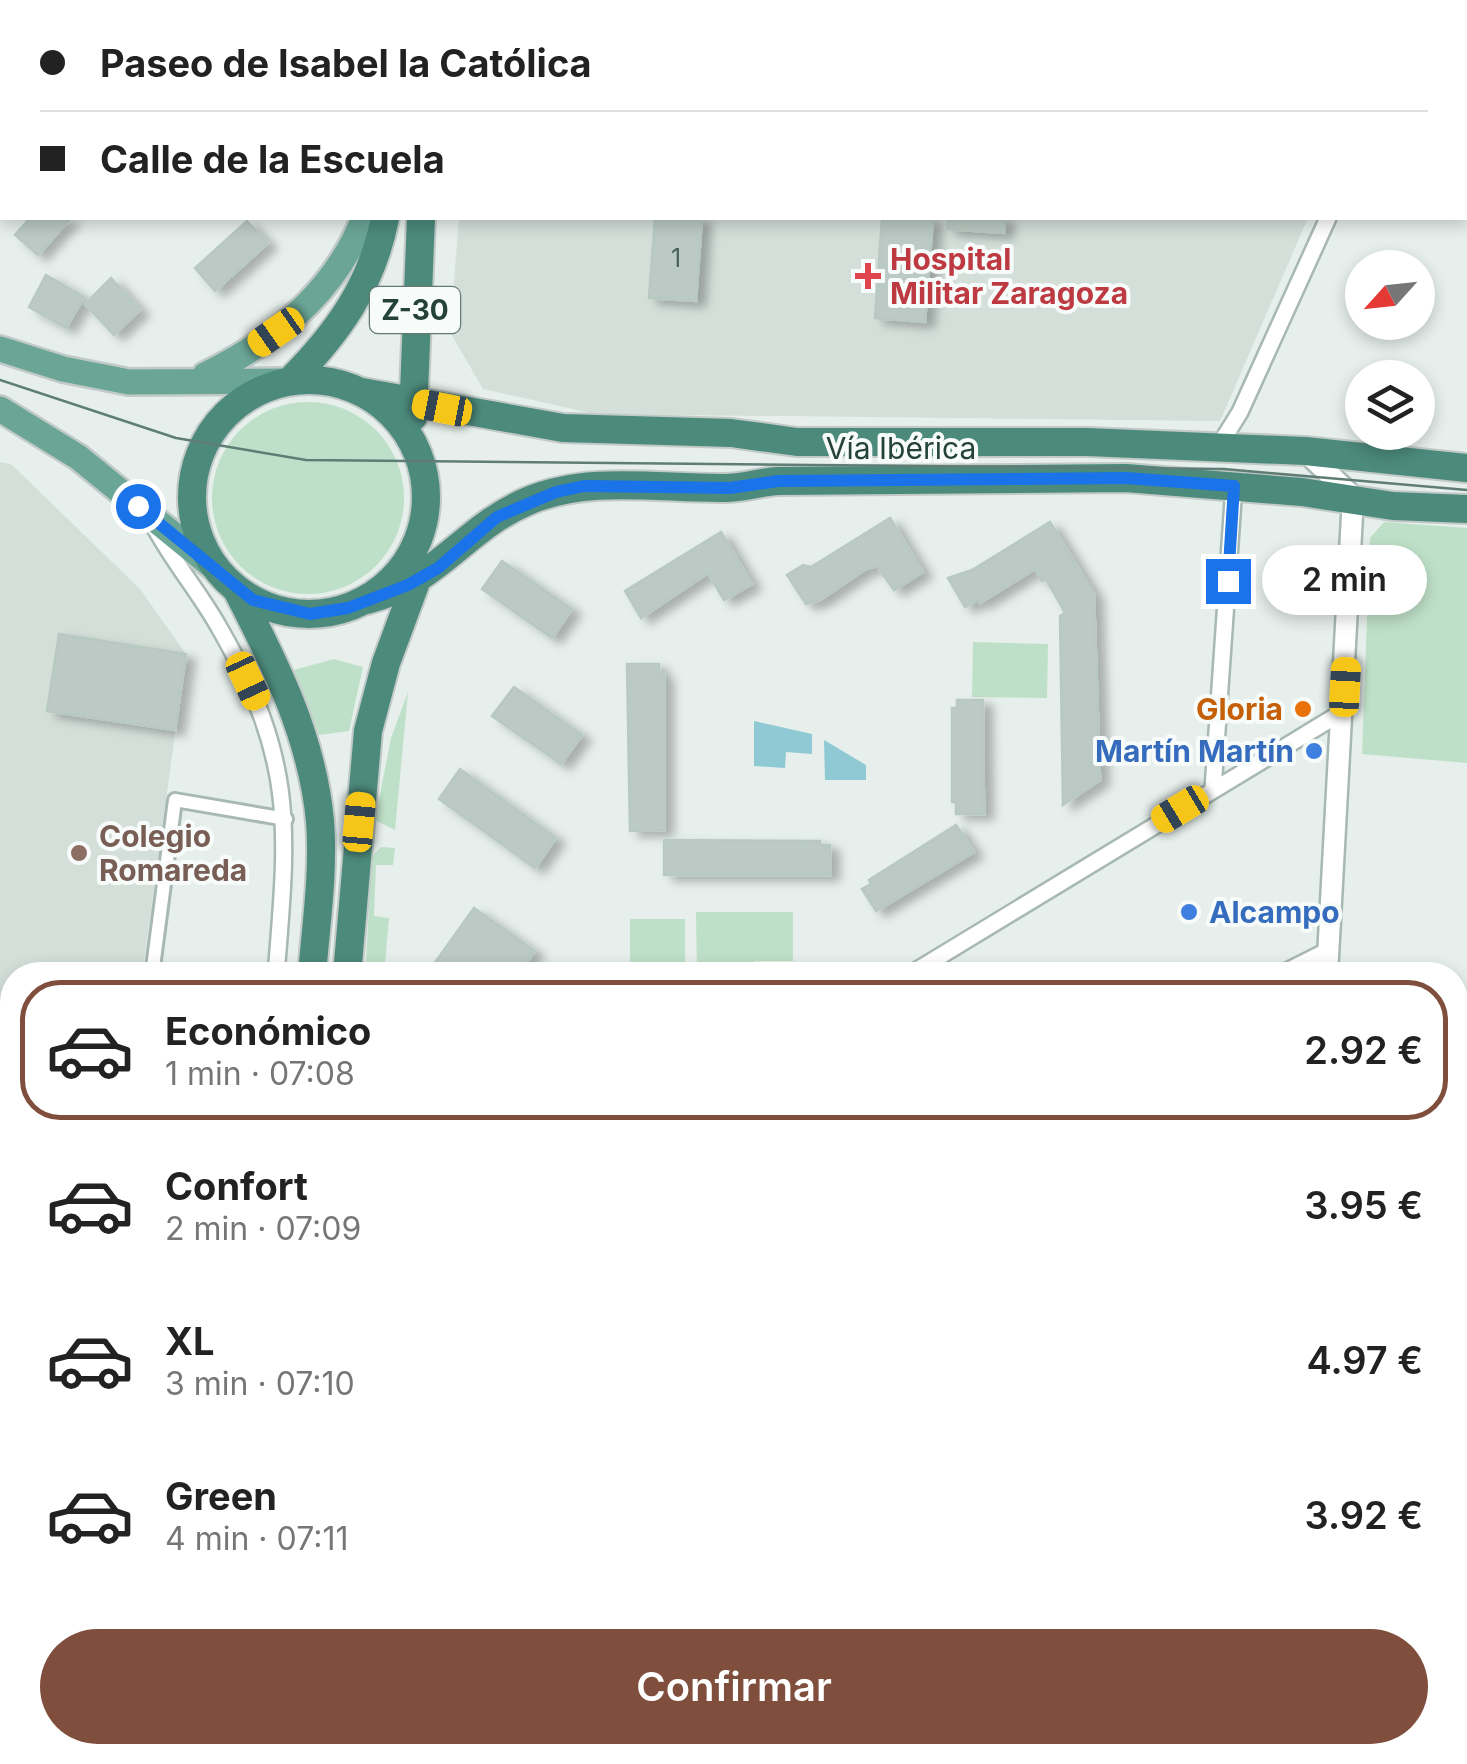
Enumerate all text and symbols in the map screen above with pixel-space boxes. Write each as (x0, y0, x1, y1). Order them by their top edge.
text: Paseo de Isabel la Católica (100, 40, 592, 86)
text: Calle de la Escuela (100, 136, 445, 182)
place label: Hospital Militar Zaragoza (890, 241, 1128, 311)
house number: 1 (671, 243, 681, 273)
north arrow (1345, 250, 1435, 340)
map controls (1345, 250, 1435, 450)
marker: Hospital Militar Zaragoza (855, 263, 881, 289)
road number: Z-30 (370, 287, 460, 333)
car (243, 303, 309, 361)
button: layers (1345, 360, 1435, 450)
car (410, 388, 474, 428)
street label: Vía Ibérica (826, 430, 976, 466)
route start (116, 484, 161, 529)
callout: 2 min (1263, 546, 1428, 616)
route end (1206, 559, 1251, 604)
text: 2 min (1302, 560, 1387, 599)
car (222, 647, 274, 715)
car (1328, 656, 1362, 718)
place label: Gloria (1196, 691, 1283, 727)
marker: Gloria (1292, 698, 1314, 720)
place label: Martín Martín (1095, 733, 1294, 769)
marker: Martín Martín (1303, 740, 1325, 762)
car (1147, 781, 1213, 837)
car (341, 791, 377, 853)
place label: Colegio Romareda (99, 818, 247, 888)
marker: Colegio Romareda (68, 842, 90, 864)
place label: Alcampo (1209, 894, 1340, 930)
marker: Alcampo (1178, 901, 1200, 923)
icon: car (45, 1005, 135, 1095)
text: Económico (165, 1008, 371, 1054)
text: 2.92 € (1304, 1027, 1423, 1073)
text: 1 min · 07:08 (165, 1054, 355, 1093)
icon: car (45, 1160, 135, 1250)
text: Confort (165, 1163, 308, 1209)
text: 3.95 € (1304, 1182, 1423, 1228)
text: 2 min · 07:09 (165, 1209, 361, 1248)
icon: car (45, 1315, 135, 1405)
text: XL (165, 1318, 215, 1364)
text: 4.97 € (1306, 1337, 1423, 1383)
text: 3 min · 07:10 (165, 1364, 355, 1403)
icon: car (45, 1470, 135, 1560)
text: Green (165, 1473, 277, 1519)
text: 3.92 € (1305, 1492, 1423, 1538)
text: 4 min · 07:11 (165, 1519, 348, 1558)
button: Confirmar (40, 1629, 1428, 1744)

